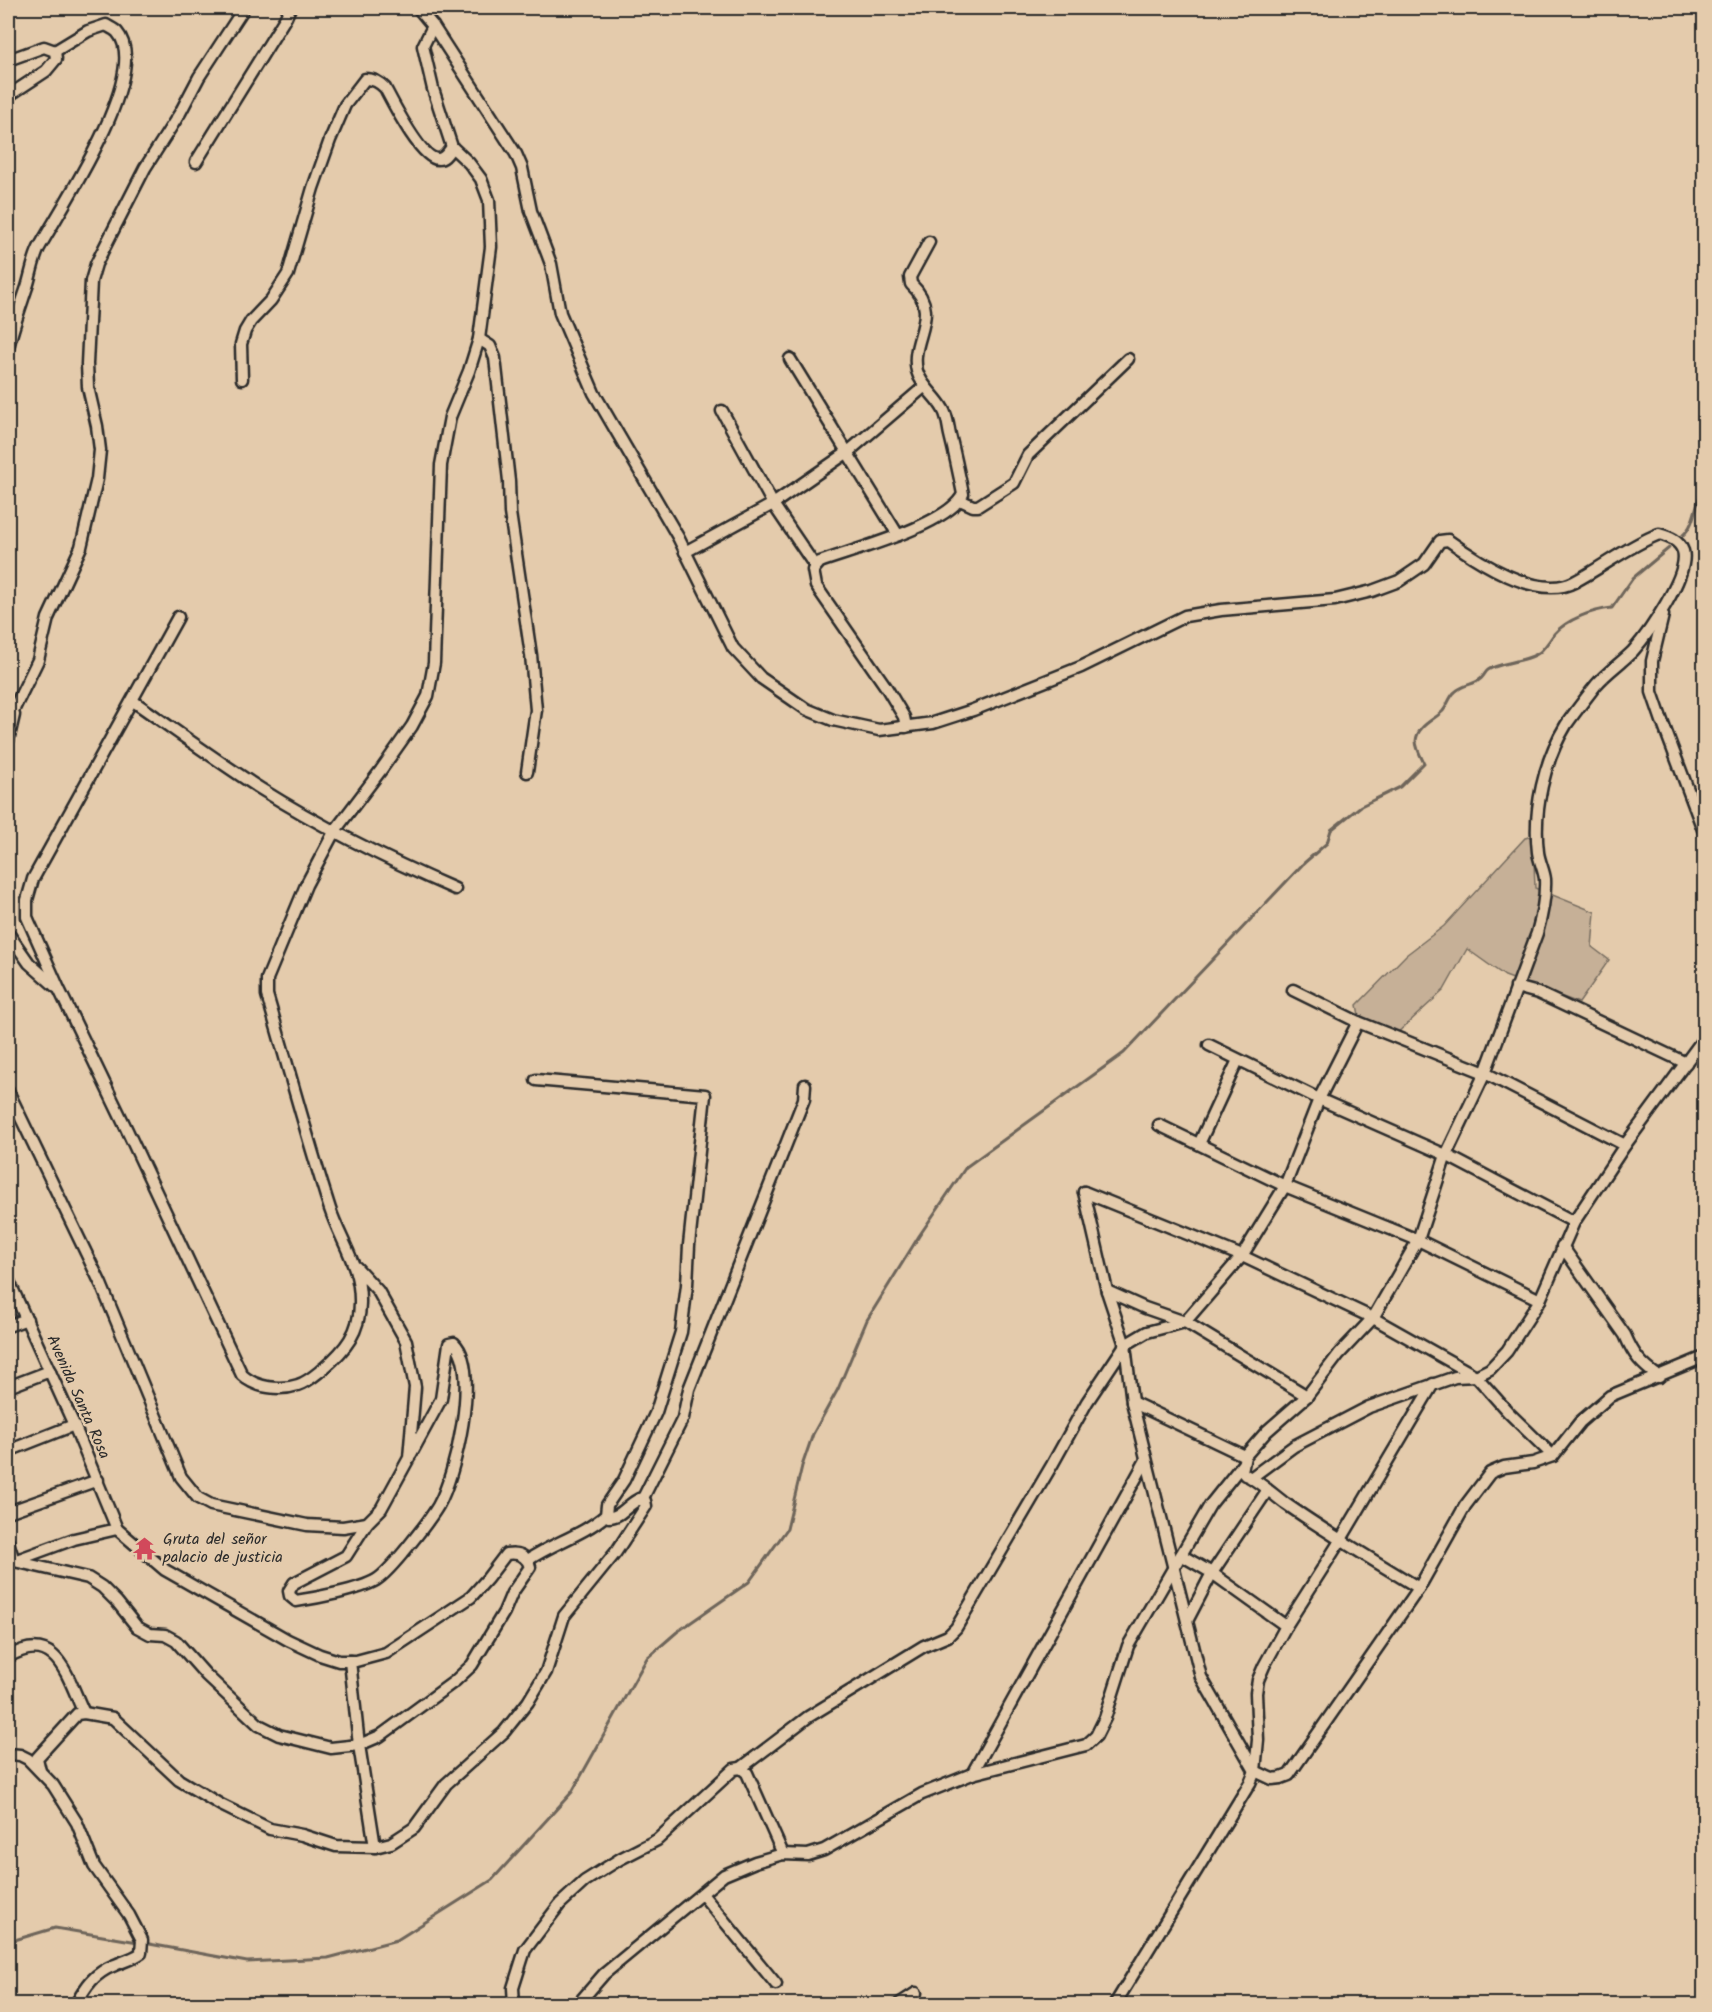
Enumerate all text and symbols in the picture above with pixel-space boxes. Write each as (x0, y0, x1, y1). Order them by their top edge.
street label: Avenida Santa Rosa (39, 1331, 117, 1463)
place label: Gruta del señor palacio de justicia (162, 1527, 283, 1570)
temple icon: Gruta del señor palacio de justicia (132, 1535, 158, 1561)

